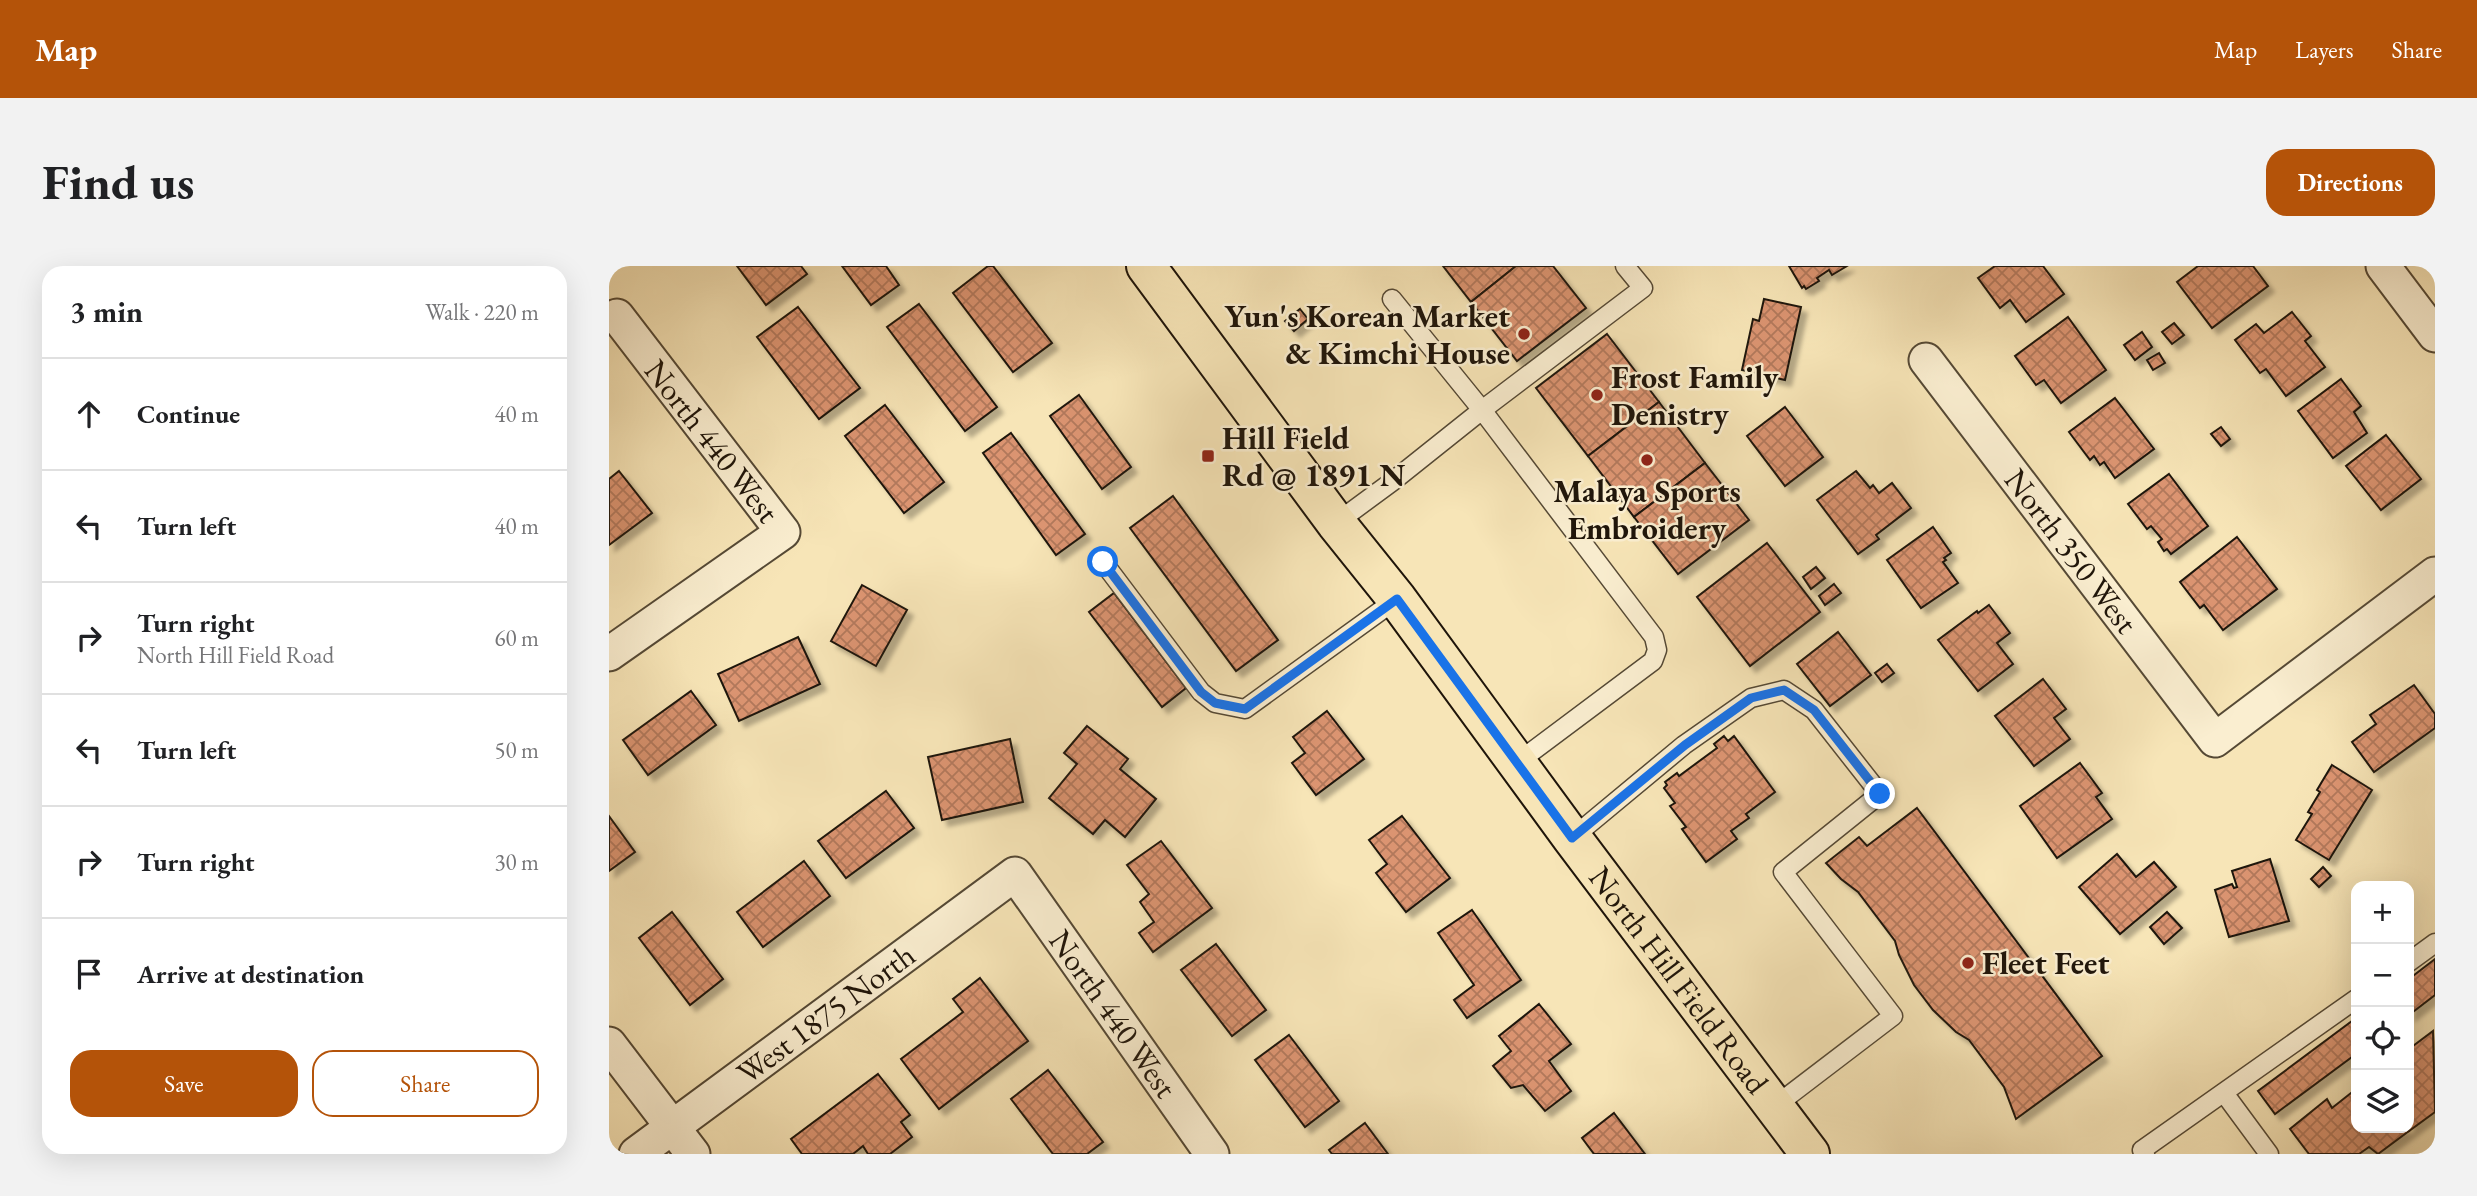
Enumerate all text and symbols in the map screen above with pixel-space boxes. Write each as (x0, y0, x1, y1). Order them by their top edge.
text: Map (35, 28, 97, 71)
text: Map (2214, 34, 2257, 65)
text: Layers (2295, 34, 2354, 65)
text: Share (2392, 34, 2442, 65)
button: Directions (2266, 149, 2435, 216)
text: Find us (42, 150, 194, 214)
text: 3 min (70, 292, 143, 331)
place label: Yun's Korean Market & Kimchi House (1225, 295, 1510, 374)
text: Walk · 220 m (425, 297, 539, 327)
marker: Yun's Korean Market & Kimchi House (1516, 326, 1532, 342)
street label: North 440 West (635, 351, 789, 531)
place label: Frost Family Denistry (1611, 356, 1779, 435)
marker: Frost Family Denistry (1589, 387, 1605, 403)
icon: ahead (70, 395, 108, 433)
text: Continue (137, 397, 240, 431)
text: 40 m (494, 399, 539, 429)
place label: Hill Field Rd @ 1891 N (1222, 417, 1405, 496)
marker: Hill Field Rd @ 1891 N (1200, 448, 1216, 464)
marker: Malaya Sports Embroidery (1639, 452, 1655, 468)
street label: North 350 West (1995, 460, 2147, 642)
place label: Malaya Sports Embroidery (1553, 470, 1741, 549)
icon: left (70, 507, 108, 545)
text: Turn left (137, 509, 236, 543)
text: 40 m (494, 511, 539, 541)
route start (1087, 546, 1118, 577)
text: Turn right (137, 606, 255, 640)
icon: right (70, 619, 108, 657)
text: 60 m (494, 623, 539, 653)
text: North Hill Field Road (137, 640, 334, 670)
icon: left (70, 731, 108, 769)
text: Turn left (137, 733, 236, 767)
text: 50 m (494, 735, 539, 765)
route end (1864, 778, 1895, 809)
icon: right (70, 843, 108, 881)
text: Turn right (137, 845, 255, 879)
text: 30 m (494, 847, 539, 877)
street label: North Hill Field Road (1580, 858, 1779, 1103)
map controls (2351, 881, 2414, 1133)
button: + (2351, 881, 2414, 944)
street label: North 440 West (1040, 921, 1187, 1106)
street label: West 1875 North (728, 934, 923, 1094)
place label: Fleet Feet (1982, 942, 2109, 984)
button: − (2351, 944, 2414, 1007)
icon: arrive (70, 955, 108, 993)
marker: Fleet Feet (1960, 955, 1976, 971)
text: Arrive at destination (137, 957, 364, 991)
button: locate (2351, 1007, 2414, 1070)
button: Save (70, 1050, 298, 1117)
button: Share (312, 1050, 539, 1117)
button: layers (2351, 1070, 2414, 1133)

